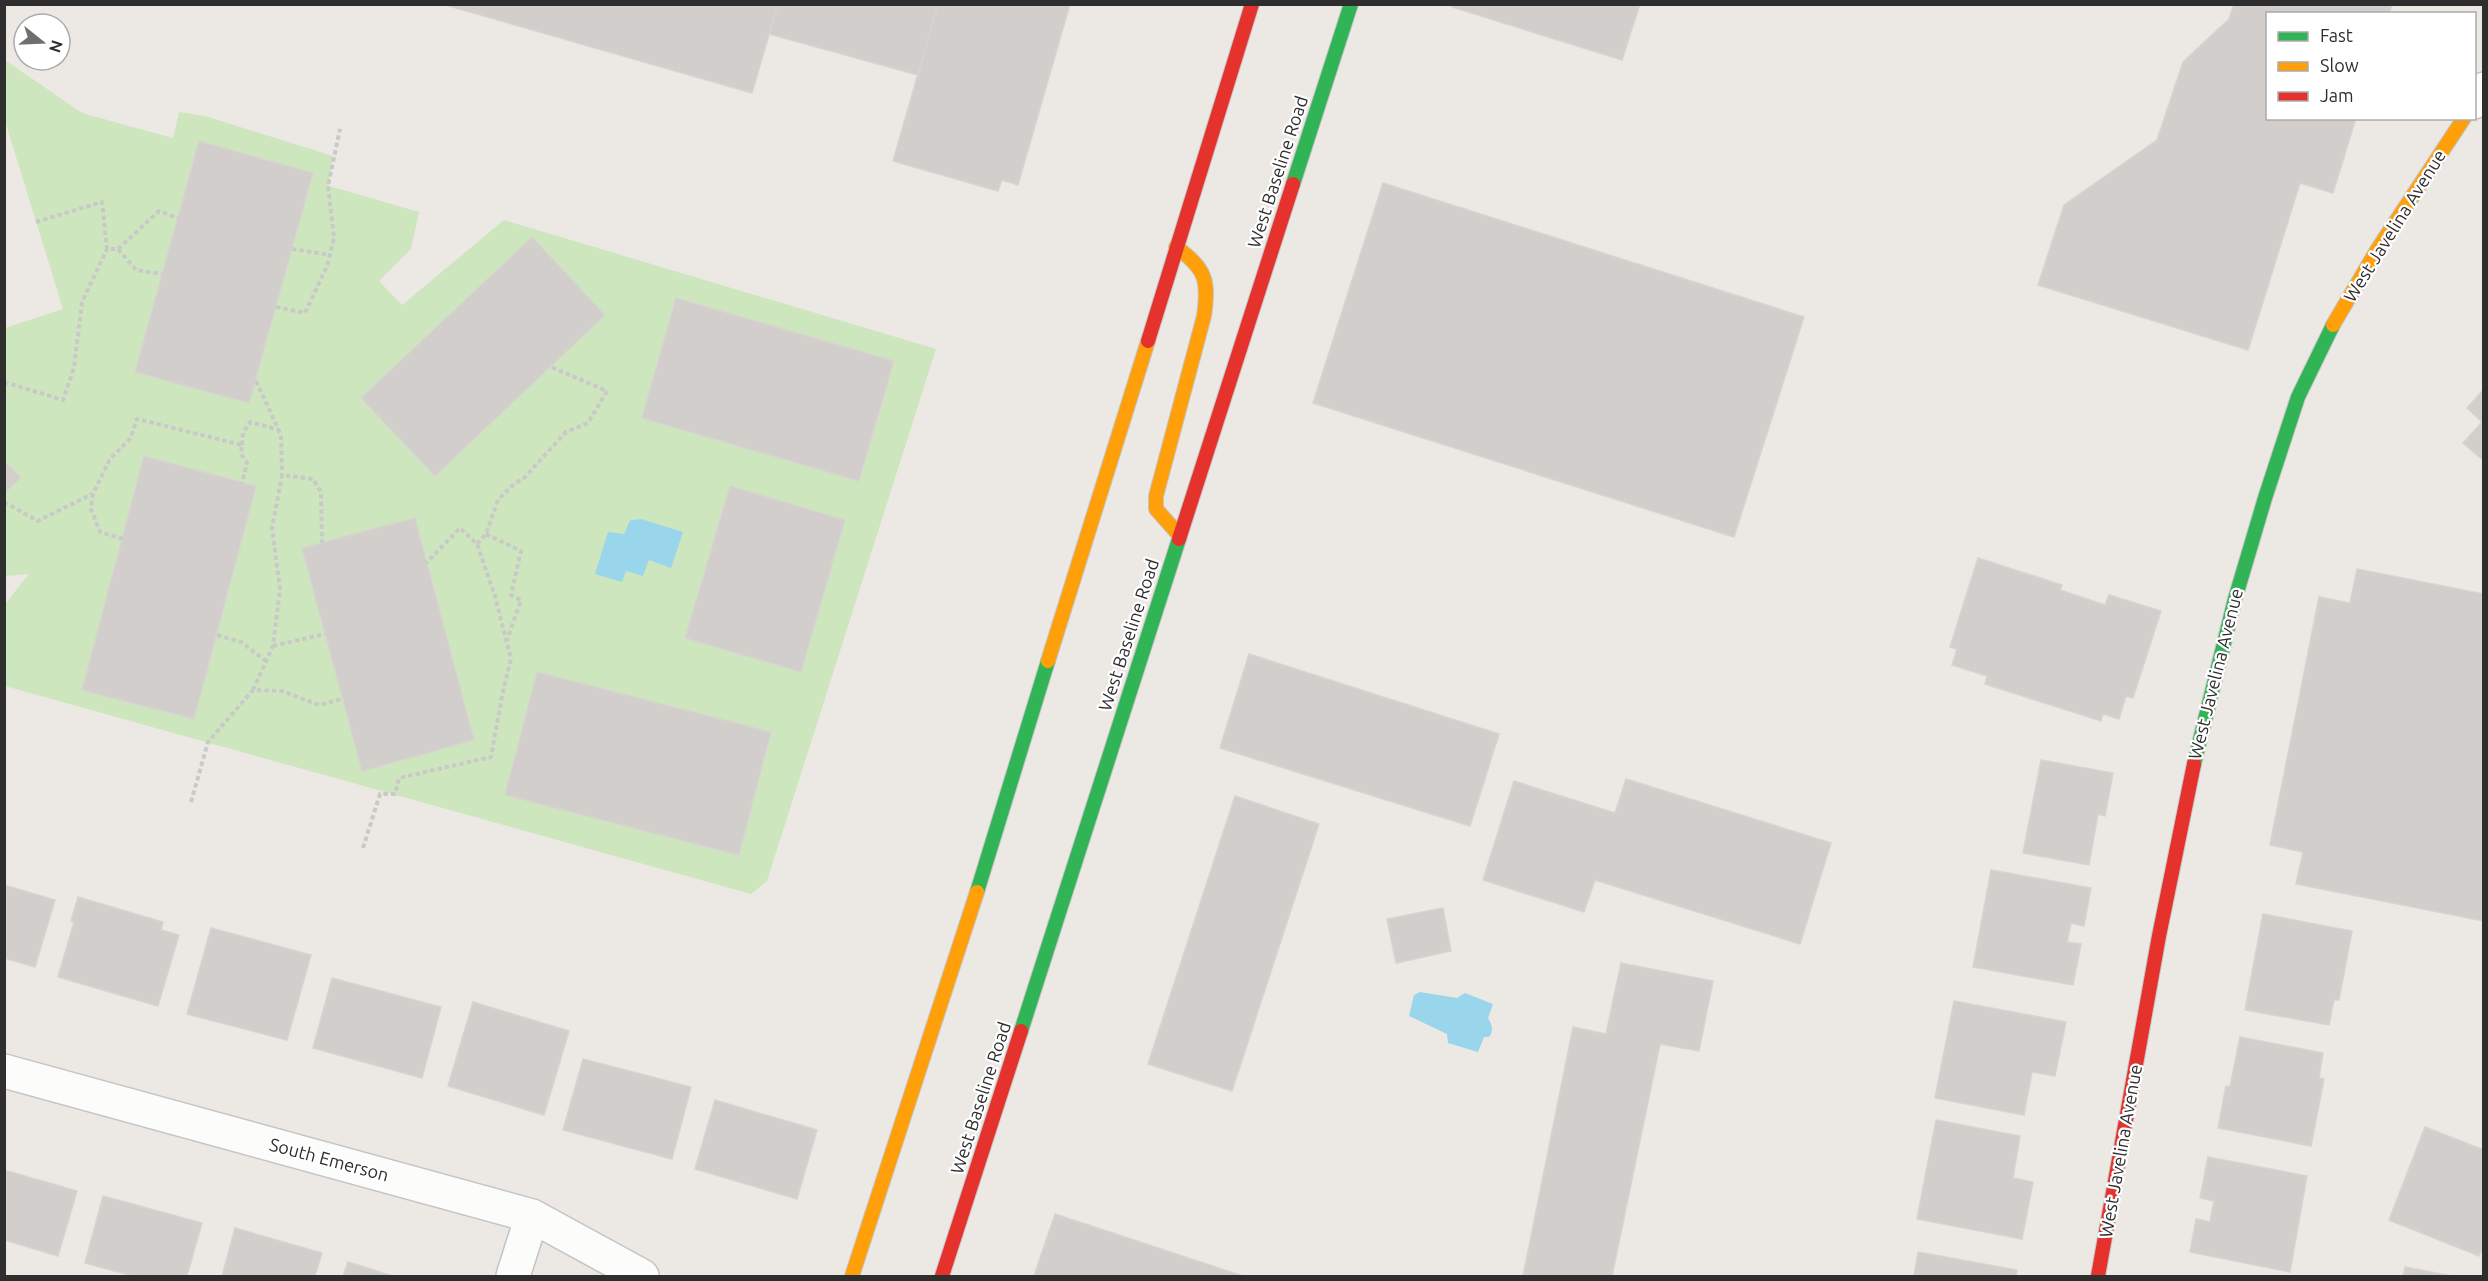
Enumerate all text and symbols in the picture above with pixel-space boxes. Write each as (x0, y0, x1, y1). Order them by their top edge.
north arrow (12, 12, 72, 72)
legend (2266, 12, 2476, 120)
text: Fast (2320, 25, 2353, 45)
text: N (46, 38, 67, 55)
text: Slow (2320, 55, 2359, 75)
text: Jam (2320, 85, 2354, 105)
street label: West Baseline Road (1243, 93, 1311, 250)
street label: West Javelina Avenue (2339, 146, 2449, 305)
street label: West Baseline Road (1094, 556, 1162, 713)
street label: West Javelina Avenue (2184, 586, 2246, 761)
street label: West Baseline Road (946, 1019, 1014, 1176)
street label: West Javelina Avenue (2095, 1063, 2145, 1239)
street label: South Emerson (267, 1133, 391, 1185)

